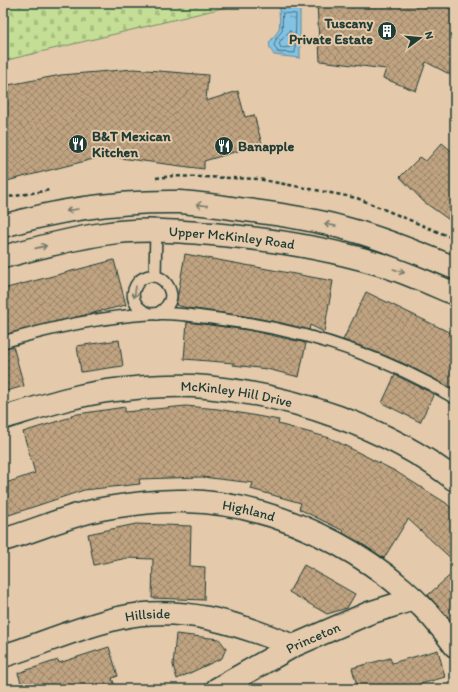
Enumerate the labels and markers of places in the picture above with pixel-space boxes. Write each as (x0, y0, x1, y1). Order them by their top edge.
place label: Tuscany Private Estate (289, 15, 373, 48)
building icon: Tuscany Private Estate (376, 20, 398, 42)
place label: B&T Mexican Kitchen (92, 128, 171, 161)
restaurant icon: B&T Mexican Kitchen (67, 133, 89, 155)
restaurant icon: Banapple (213, 135, 235, 157)
place label: Banapple (238, 138, 294, 155)

